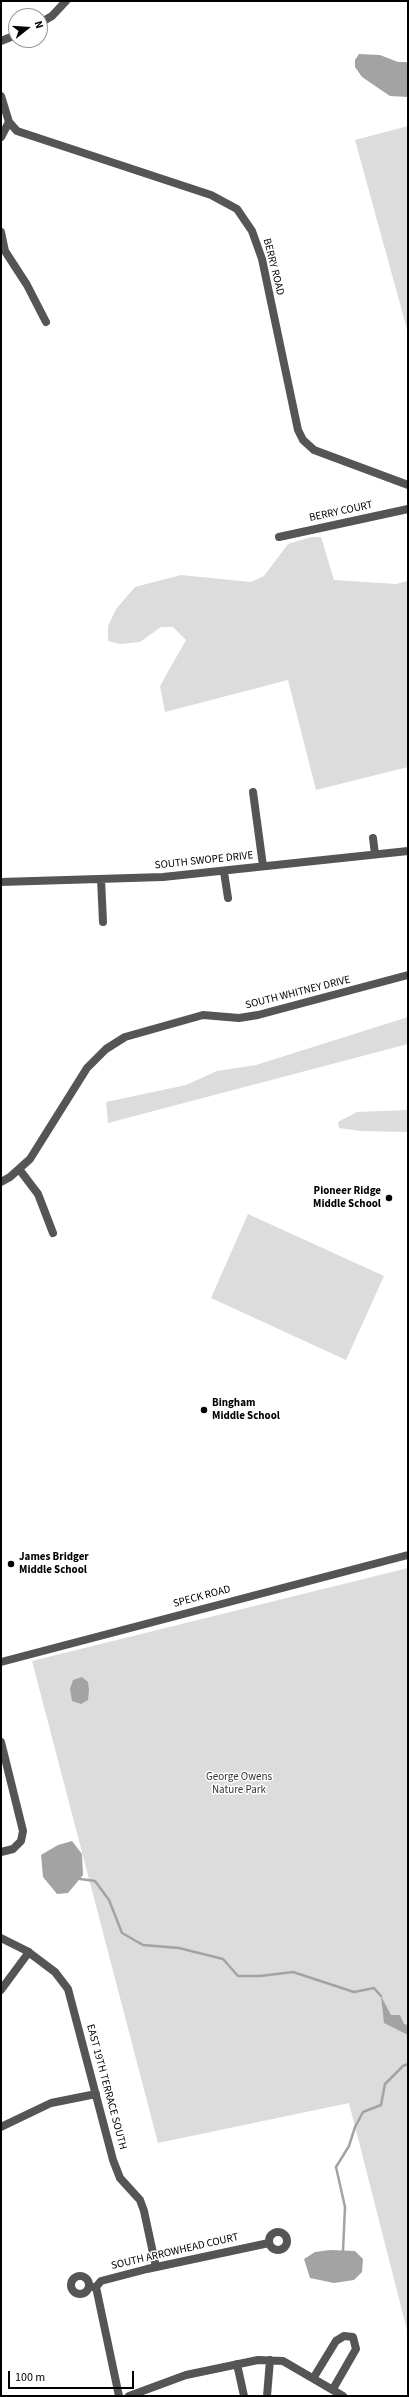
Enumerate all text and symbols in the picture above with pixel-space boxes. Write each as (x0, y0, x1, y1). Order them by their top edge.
north arrow (8, 8, 48, 48)
text: N (31, 19, 47, 30)
street label: BERRY ROAD (260, 237, 286, 297)
street label: BERRY COURT (308, 499, 374, 525)
street label: SOUTH SWOPE DRIVE (154, 849, 254, 873)
street label: SOUTH WHITNEY DRIVE (244, 974, 352, 1012)
place label: Pioneer Ridge Middle School (313, 1185, 381, 1211)
marker: Pioneer Ridge Middle School (384, 1193, 394, 1203)
place label: Bingham Middle School (212, 1397, 280, 1423)
marker: Bingham Middle School (199, 1405, 209, 1415)
place label: James Bridger Middle School (19, 1551, 89, 1577)
marker: James Bridger Middle School (6, 1559, 16, 1569)
street label: SPECK ROAD (172, 1583, 232, 1611)
park label: George Owens Nature Park (206, 1771, 272, 1797)
street label: EAST 19TH TERRACE SOUTH (83, 2023, 129, 2151)
street label: SOUTH ARROWHEAD COURT (110, 2231, 240, 2273)
scale bar (10, 2363, 136, 2389)
text: 100 m (15, 2369, 45, 2386)

